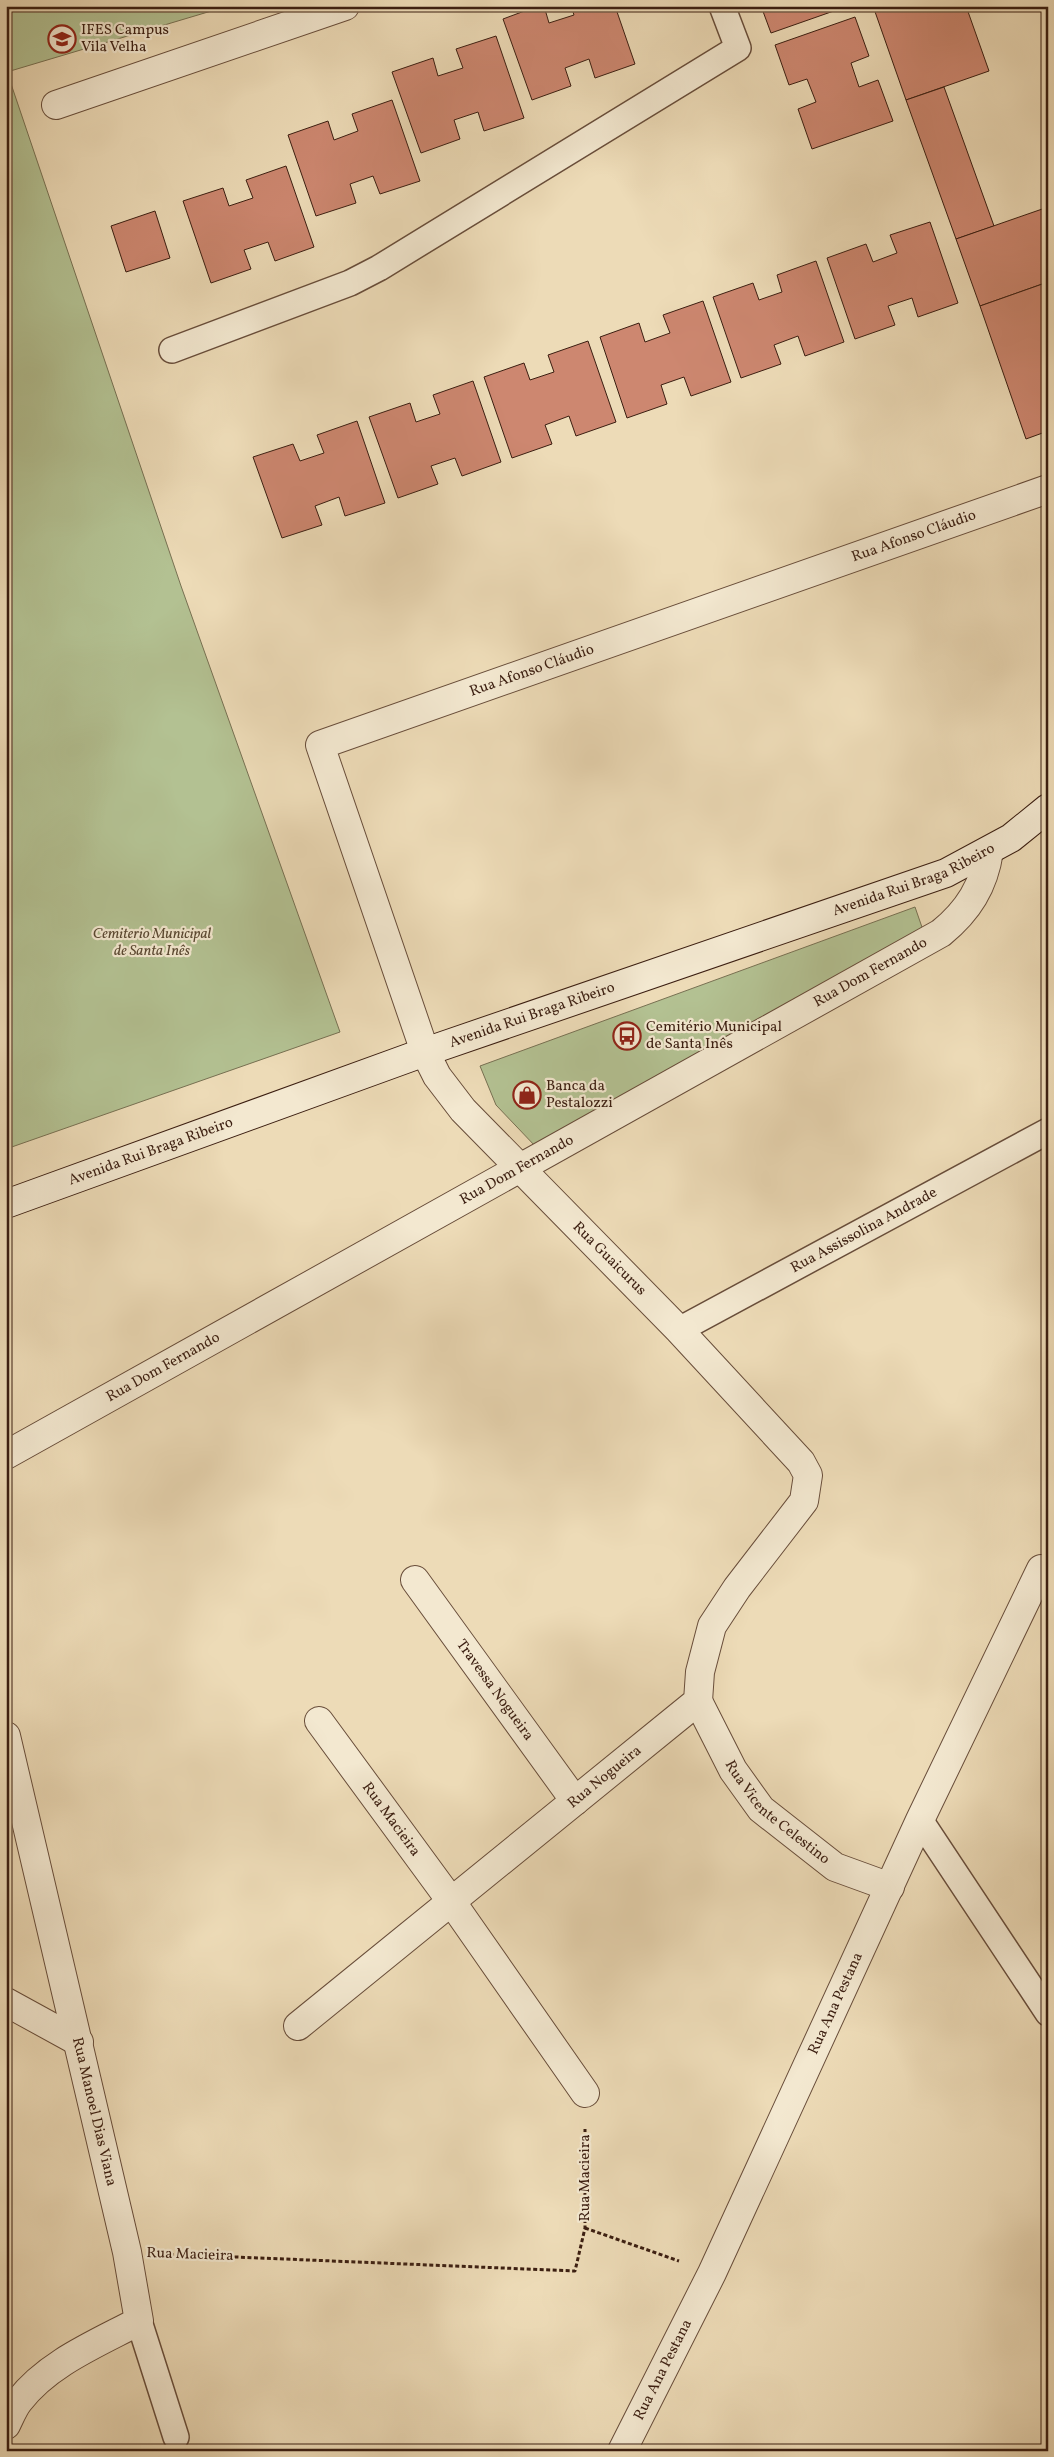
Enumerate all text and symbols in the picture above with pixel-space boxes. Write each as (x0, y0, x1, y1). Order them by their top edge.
place label: IFES Campus Vila Velha (81, 20, 169, 58)
school or university icon: IFES Campus Vila Velha (47, 24, 77, 54)
street label: Rua Afonso Cláudio (849, 505, 979, 568)
street label: Rua Afonso Cláudio (467, 639, 597, 702)
street label: Avenida Rui Braga Ribeiro (830, 838, 999, 922)
park label: Cemiterio Municipal de Santa Inês (93, 924, 211, 962)
street label: Rua Dom Fernando (810, 932, 931, 1013)
street label: Avenida Rui Braga Ribeiro (447, 977, 618, 1053)
place label: Cemitério Municipal de Santa Inês (646, 1017, 782, 1055)
bus stop icon: Cemitério Municipal de Santa Inês (612, 1021, 642, 1051)
place label: Banca da Pestalozzi (546, 1076, 613, 1114)
shop icon: Banca da Pestalozzi (512, 1080, 542, 1110)
street label: Avenida Rui Braga Ribeiro (66, 1112, 236, 1191)
street label: Rua Dom Fernando (456, 1130, 578, 1210)
street label: Rua Assissolina Andrade (787, 1182, 941, 1278)
street label: Rua Guaicurus (567, 1217, 651, 1301)
street label: Rua Dom Fernando (102, 1327, 224, 1407)
street label: Travessa Nogueira (451, 1635, 539, 1745)
street label: Rua Nogueira (563, 1740, 646, 1813)
street label: Rua Vicente Celestino (719, 1757, 834, 1870)
street label: Rua Macieira (357, 1778, 425, 1861)
street label: Rua Ana Pestana (803, 1949, 868, 2058)
street label: Rua Manoel Dias Viana (67, 2035, 122, 2188)
street label: Rua Macieira (575, 2134, 596, 2222)
street label: Rua Macieira (146, 2243, 234, 2267)
street label: Rua Ana Pestana (629, 2316, 697, 2424)

